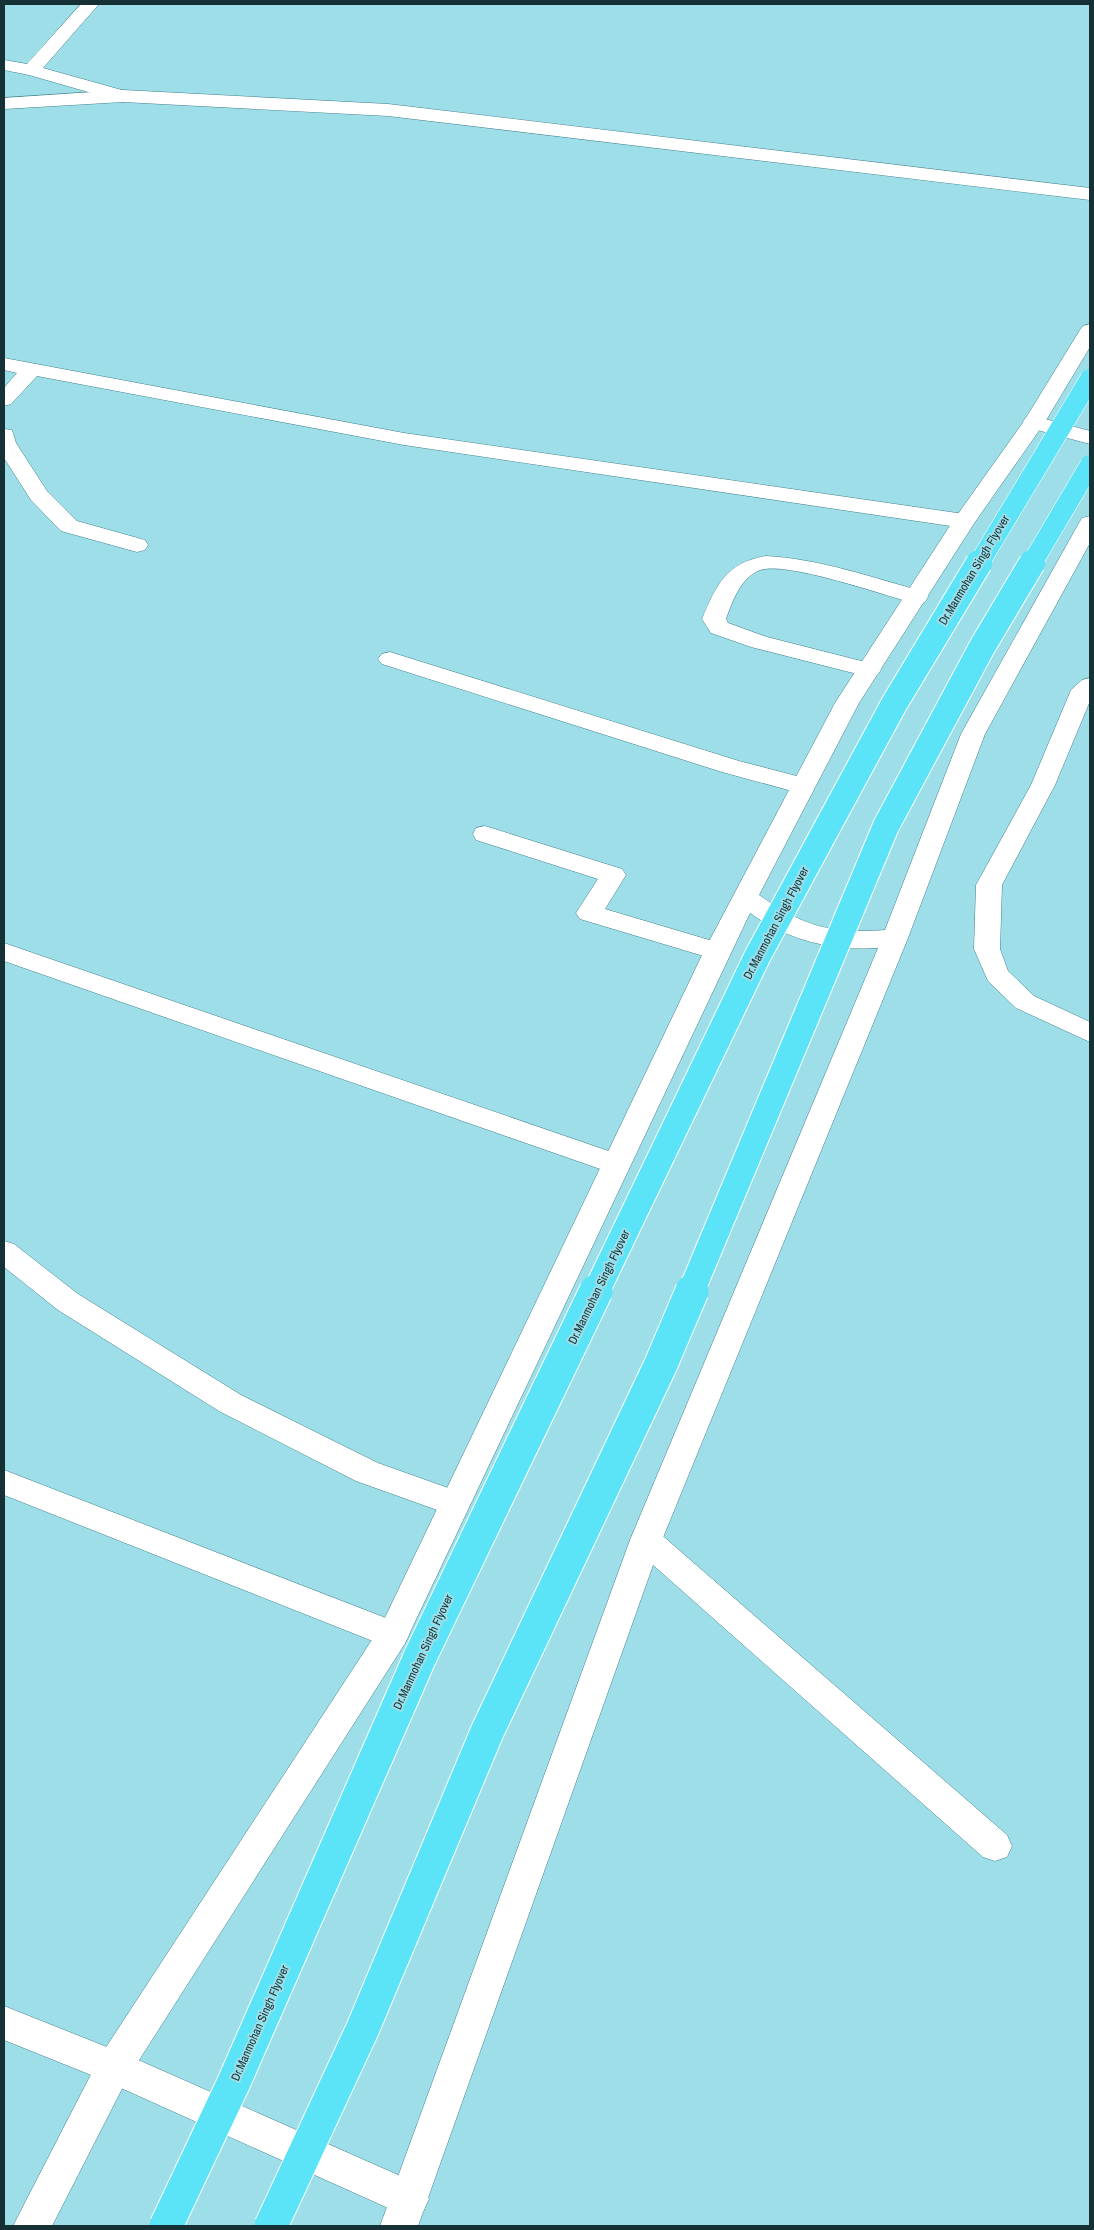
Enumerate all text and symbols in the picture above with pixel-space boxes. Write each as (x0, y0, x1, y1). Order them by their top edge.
street label: Dr.Manmohan Singh Flyover (935, 512, 1013, 628)
street label: Dr.Manmohan Singh Flyover (740, 863, 813, 982)
street label: Dr.Manmohan Singh Flyover (564, 1227, 634, 1347)
street label: Dr.Manmohan Singh Flyover (389, 1591, 457, 1712)
street label: Dr.Manmohan Singh Flyover (227, 1962, 293, 2083)

